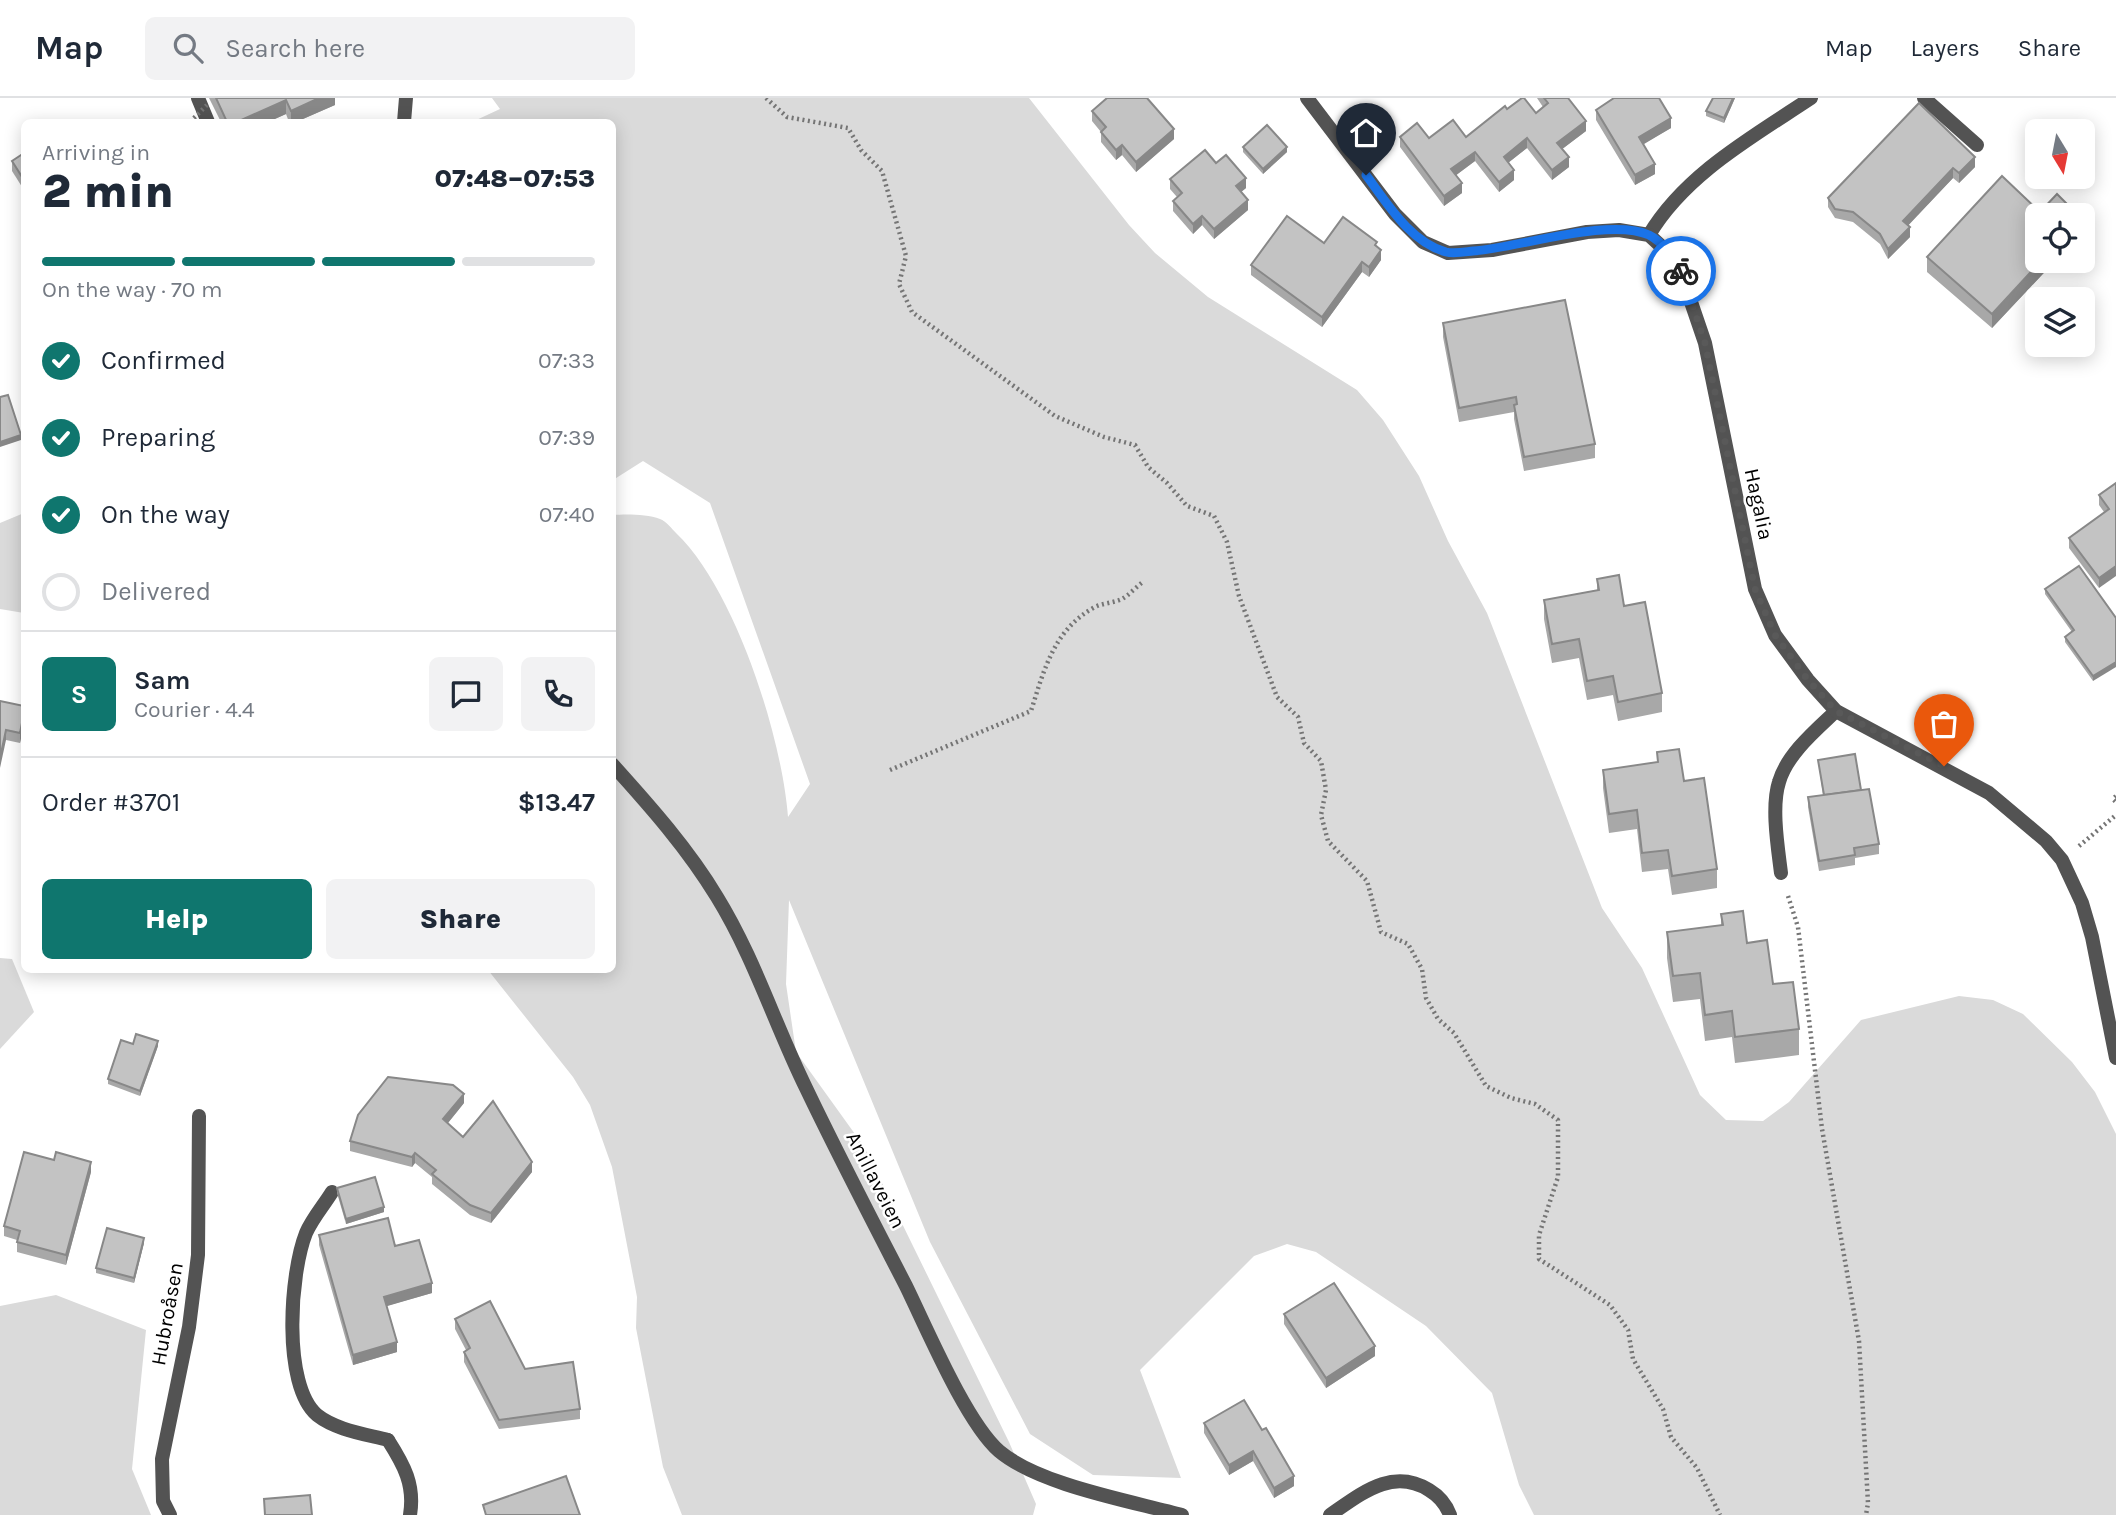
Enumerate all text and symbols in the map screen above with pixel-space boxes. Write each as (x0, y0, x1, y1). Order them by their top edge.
search box (145, 17, 635, 80)
text: Map (35, 29, 103, 67)
icon: search (169, 29, 207, 67)
text: Search here (225, 33, 365, 64)
text: Map (1825, 34, 1873, 62)
text: Layers (1911, 34, 1980, 62)
text: Share (2018, 34, 2081, 62)
pin (1336, 103, 1396, 175)
icon: home (1347, 114, 1385, 152)
north arrow (2025, 119, 2095, 189)
map controls (2025, 119, 2095, 357)
text: Arriving in (42, 139, 150, 166)
text: 07:48–07:53 (435, 163, 595, 194)
text: 2 min (42, 165, 174, 219)
button: locate (2025, 203, 2095, 273)
courier (1646, 236, 1716, 306)
icon: bike (1662, 252, 1700, 290)
text: On the way · 70 m (42, 276, 222, 303)
button: layers (2025, 287, 2095, 357)
icon: check (42, 342, 80, 380)
text: Confirmed (101, 345, 226, 376)
text: 07:33 (538, 347, 595, 374)
icon: check (42, 419, 80, 457)
text: Preparing (101, 422, 215, 453)
text: 07:39 (538, 424, 595, 451)
street label: Hagalia (1740, 466, 1778, 542)
icon: check (42, 496, 80, 534)
text: On the way (101, 499, 230, 530)
text: 07:40 (539, 501, 595, 528)
text: Delivered (101, 576, 211, 607)
button: chat (429, 657, 503, 731)
button: phone (521, 657, 595, 731)
text: Sam (134, 665, 190, 696)
text: S (71, 679, 87, 710)
pin (1914, 694, 1974, 766)
text: Courier · 4.4 (134, 696, 255, 723)
icon: bag (1925, 705, 1963, 743)
text: Order #3701 (42, 787, 180, 818)
text: $13.47 (518, 787, 595, 818)
button: Help (42, 879, 312, 959)
button: Share (326, 879, 595, 959)
street label: Anillaveien (841, 1128, 911, 1232)
street label: Hubroåsen (146, 1261, 188, 1367)

